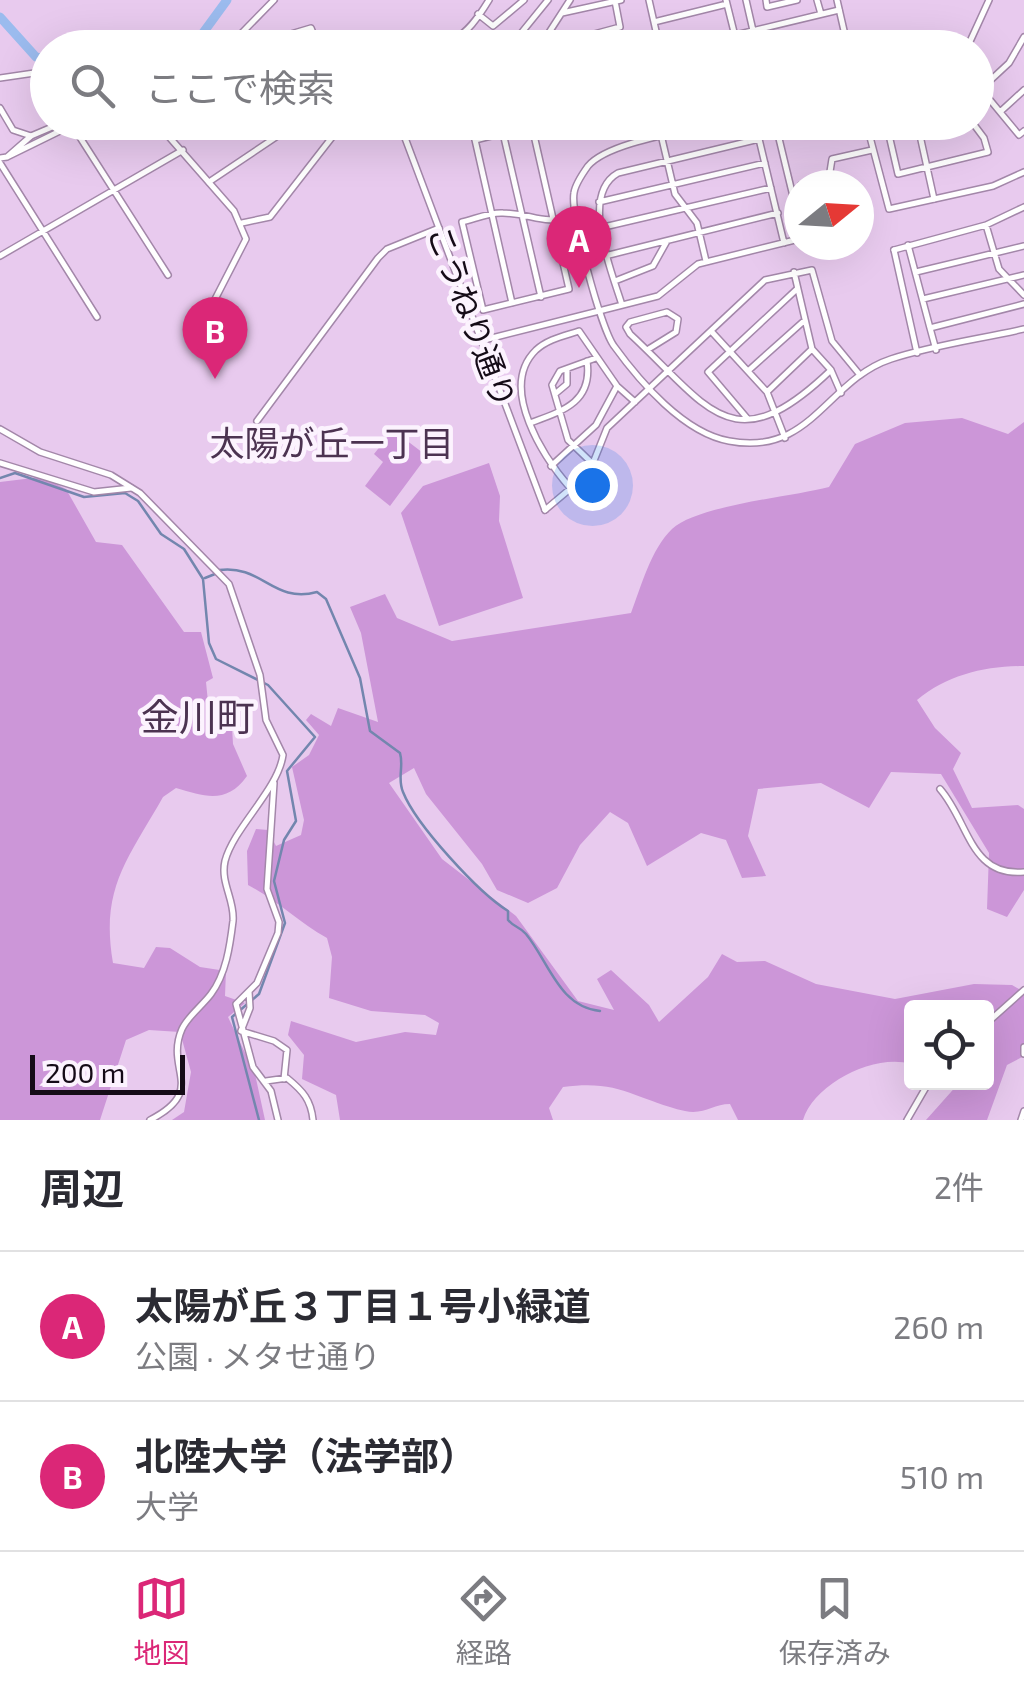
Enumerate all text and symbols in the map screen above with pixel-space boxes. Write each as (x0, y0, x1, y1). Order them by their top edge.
search box (30, 30, 994, 140)
icon: search (65, 58, 120, 113)
text: ここで検索 (145, 64, 335, 110)
north arrow (784, 170, 874, 260)
pin: A (546, 206, 612, 288)
street label: こうねり通り (421, 220, 525, 412)
pin: B (182, 296, 248, 379)
district label: 太陽が丘一丁目 (209, 421, 455, 463)
your location (567, 460, 618, 511)
district label: 金川町 (141, 693, 255, 739)
map controls (904, 1000, 994, 1090)
button: locate (904, 1000, 994, 1090)
scale bar (30, 1050, 185, 1094)
text: 200 m (45, 1055, 125, 1089)
text: 周辺 (40, 1162, 124, 1212)
text: 2件 (934, 1167, 984, 1205)
text: 太陽が丘３丁目１号小緑道 (135, 1282, 591, 1328)
text: A (62, 1307, 83, 1345)
text: 260 m (893, 1307, 984, 1345)
text: 公園 · メタせ通り (135, 1336, 381, 1374)
text: 北陸大学（法学部） (135, 1432, 477, 1478)
text: B (62, 1457, 83, 1495)
text: 510 m (900, 1457, 984, 1495)
text: 大学 (135, 1486, 199, 1524)
tab: 地図 (133, 1571, 189, 1671)
tab: 経路 (456, 1571, 512, 1671)
tab: 保存済み (779, 1571, 891, 1671)

